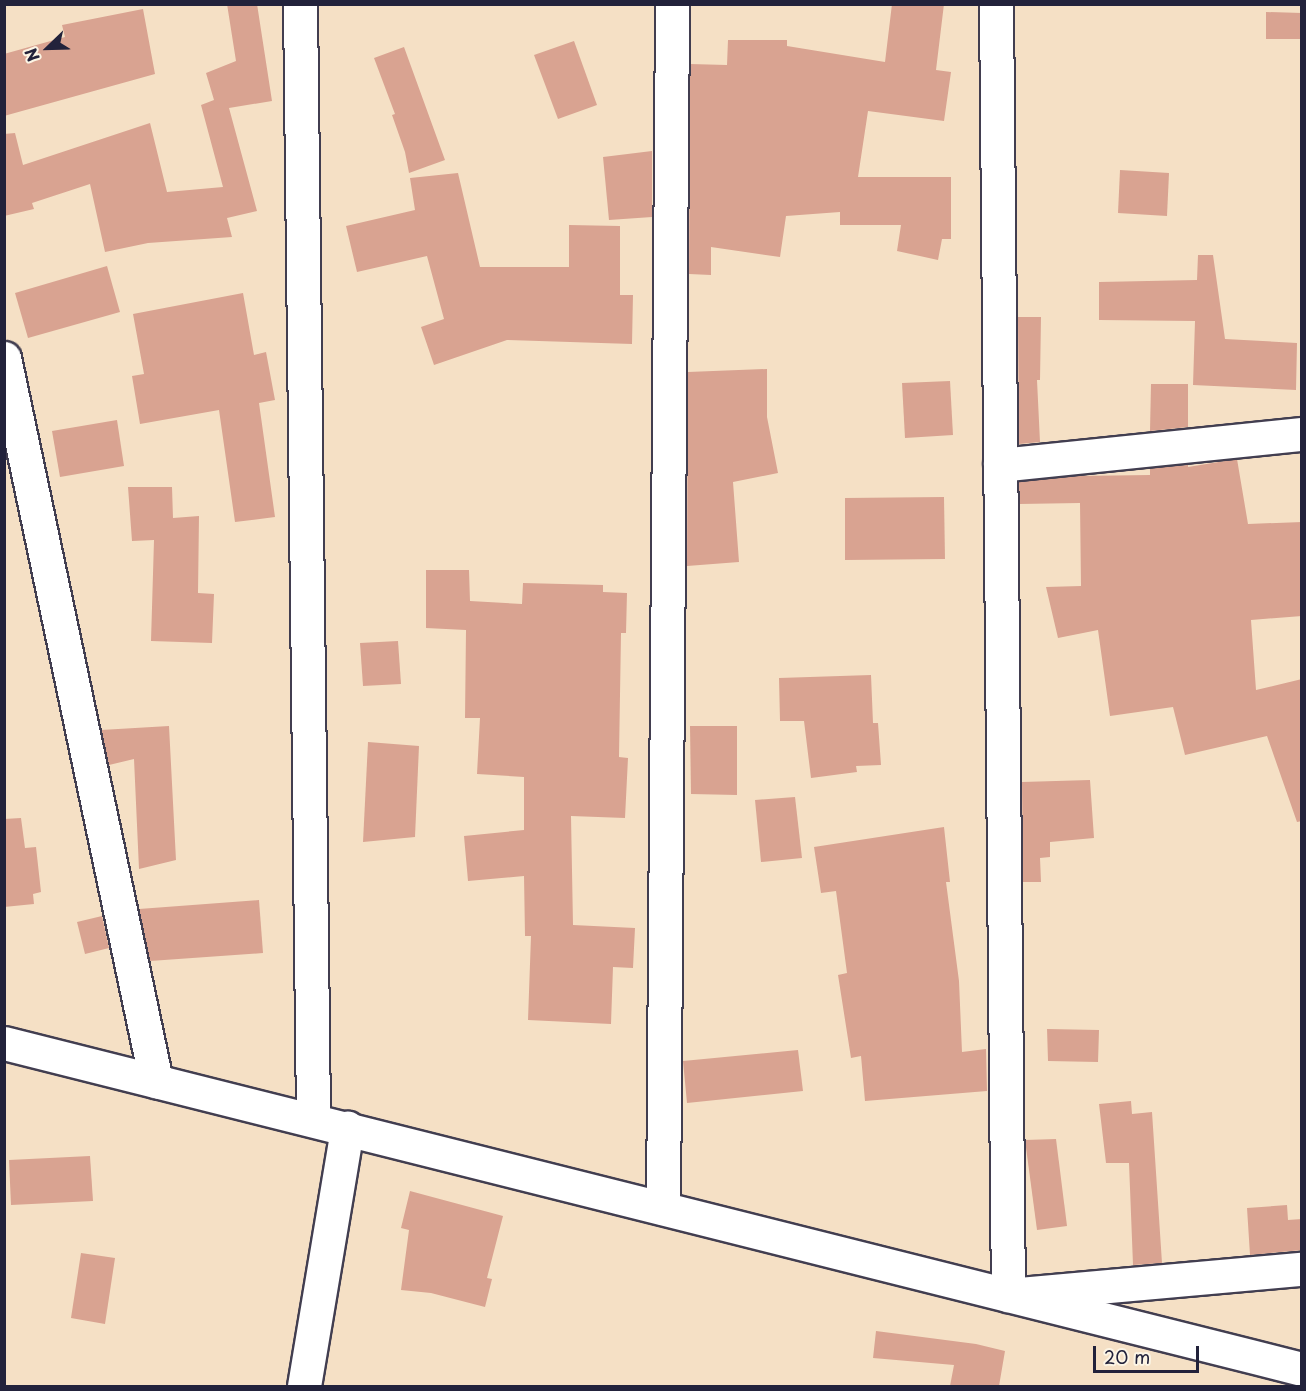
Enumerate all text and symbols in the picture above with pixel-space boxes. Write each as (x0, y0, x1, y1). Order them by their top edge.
north arrow (18, 18, 78, 78)
text: N (18, 45, 45, 66)
scale bar (1096, 1334, 1202, 1372)
text: 20 m (1104, 1343, 1150, 1370)

